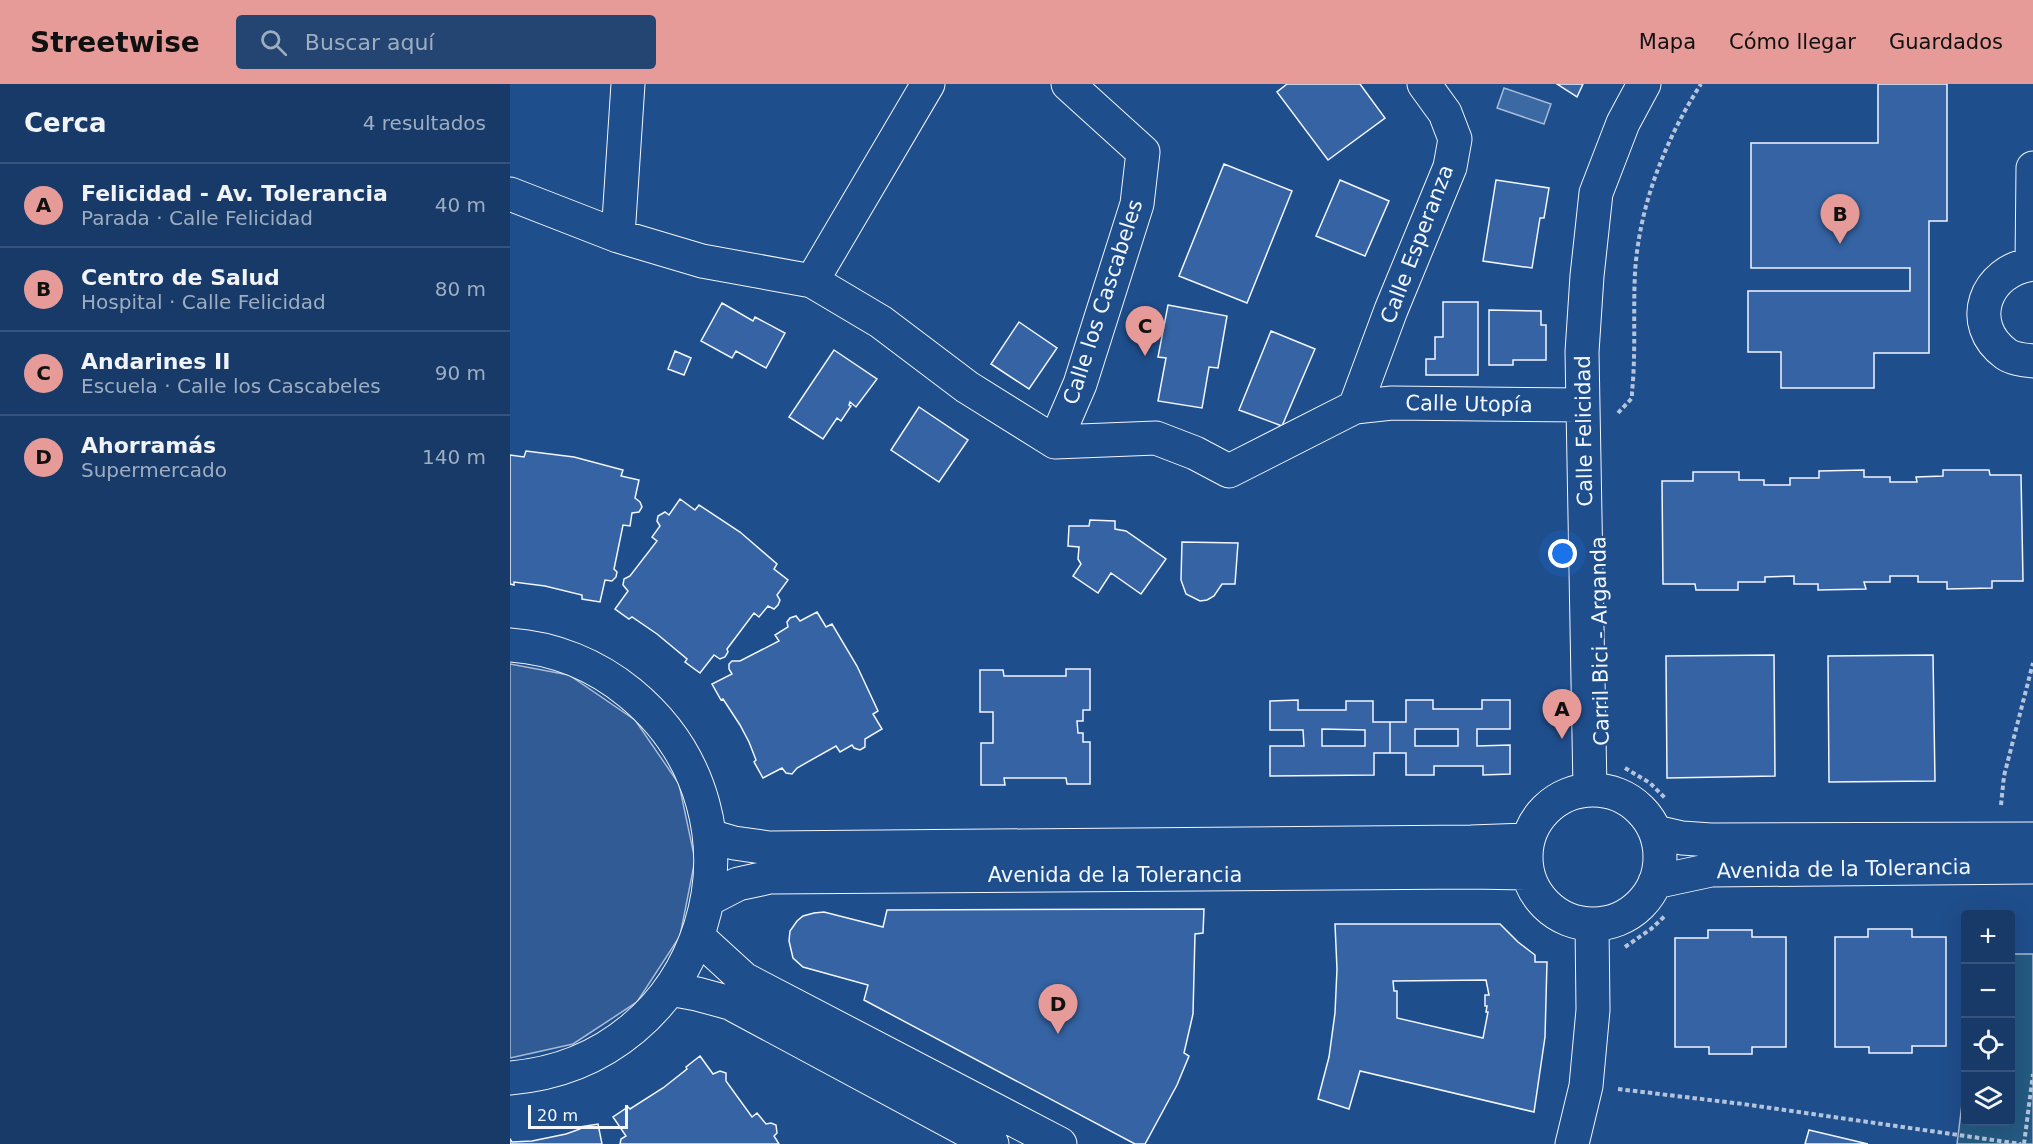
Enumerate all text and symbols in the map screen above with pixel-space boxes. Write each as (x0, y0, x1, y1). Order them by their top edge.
search box (236, 15, 656, 69)
text: Streetwise (30, 26, 200, 59)
icon: search (257, 26, 290, 59)
text: Buscar aquí (305, 30, 434, 55)
text: Mapa (1639, 30, 1696, 54)
text: Cómo llegar (1729, 30, 1856, 54)
text: Guardados (1889, 30, 2003, 54)
text: Cerca (24, 108, 107, 138)
text: 4 resultados (363, 111, 486, 135)
street label: Calle Esperanza (1376, 161, 1458, 327)
text: Felicidad - Av. Tolerancia (81, 181, 388, 206)
text: A (36, 193, 51, 217)
text: 40 m (435, 193, 486, 217)
pin: B (1820, 194, 1860, 244)
street label: Calle los Cascabeles (1058, 196, 1148, 408)
text: Parada · Calle Felicidad (81, 206, 313, 230)
text: Centro de Salud (81, 265, 280, 290)
text: B (36, 277, 51, 301)
text: 80 m (435, 277, 486, 301)
text: Hospital · Calle Felicidad (81, 290, 326, 314)
pin: C (1126, 306, 1164, 356)
text: Andarines II (81, 349, 230, 374)
street label: Calle Felicidad (1571, 355, 1597, 507)
text: C (36, 361, 51, 385)
text: 90 m (435, 361, 486, 385)
text: Escuela · Calle los Cascabeles (81, 374, 381, 398)
street label: Calle Utopía (1405, 391, 1533, 417)
text: Ahorramás (81, 433, 216, 458)
text: D (35, 445, 52, 469)
text: 140 m (422, 445, 486, 469)
text: Supermercado (81, 458, 227, 482)
street label: Carril Bici - Arganda (1586, 536, 1614, 746)
your location (1548, 539, 1577, 568)
pin: A (1542, 690, 1582, 739)
street label: Avenida de la Tolerancia (1716, 855, 1972, 883)
street label: Avenida de la Tolerancia (988, 863, 1242, 887)
map controls (1961, 910, 2015, 1126)
button: + (1961, 910, 2015, 964)
button: − (1961, 964, 2015, 1018)
pin: D (1038, 984, 1078, 1034)
button: locate (1961, 1018, 2015, 1072)
button: layers (1961, 1072, 2015, 1126)
scale bar (528, 1102, 628, 1130)
text: 20 m (537, 1106, 578, 1125)

